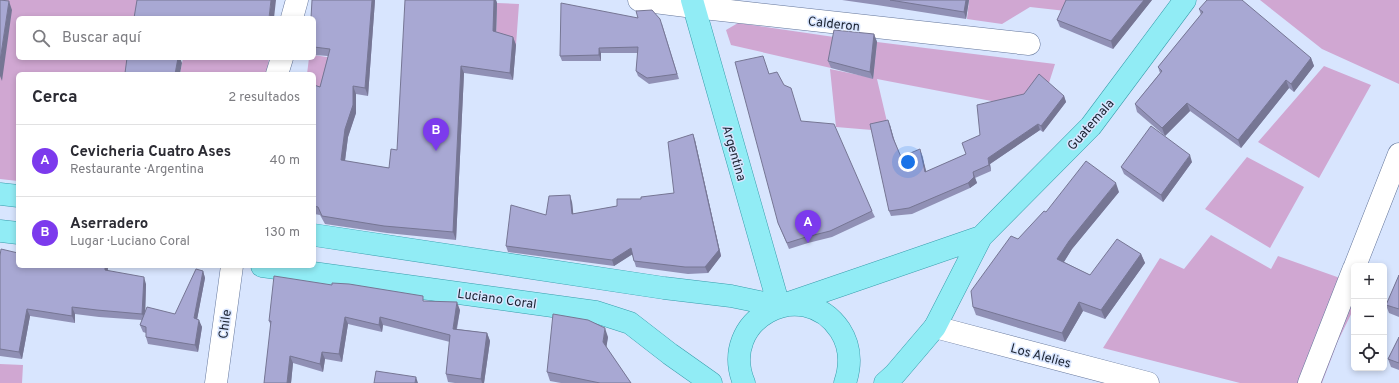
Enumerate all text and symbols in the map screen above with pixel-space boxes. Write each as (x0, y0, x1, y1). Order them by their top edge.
street label: Calderon (807, 14, 861, 36)
search box (16, 16, 316, 60)
icon: search (30, 27, 52, 49)
text: Buscar aquí (62, 29, 141, 48)
text: Cerca (32, 87, 78, 109)
text: 2 resultados (228, 90, 300, 106)
street label: Guatemala (1065, 96, 1118, 154)
pin: B (423, 118, 449, 151)
street label: Argentina (717, 124, 749, 183)
text: Cevicheria Cuatro Ases (70, 143, 231, 162)
your location (898, 152, 918, 172)
text: A (40, 153, 50, 169)
text: 40 m (270, 153, 300, 169)
text: Restaurante · Argentina (70, 162, 204, 178)
pin: A (795, 210, 821, 243)
text: Aserradero (70, 215, 148, 234)
text: B (41, 225, 49, 241)
text: 130 m (265, 225, 300, 241)
text: Lugar · Luciano Coral (70, 234, 190, 250)
map controls (1351, 263, 1387, 371)
button: + (1351, 263, 1387, 299)
street label: Luciano Coral (456, 287, 537, 313)
button: − (1351, 299, 1387, 335)
street label: Chile (216, 309, 236, 340)
button: locate (1351, 335, 1387, 371)
street label: Los Alelies (1009, 341, 1072, 373)

